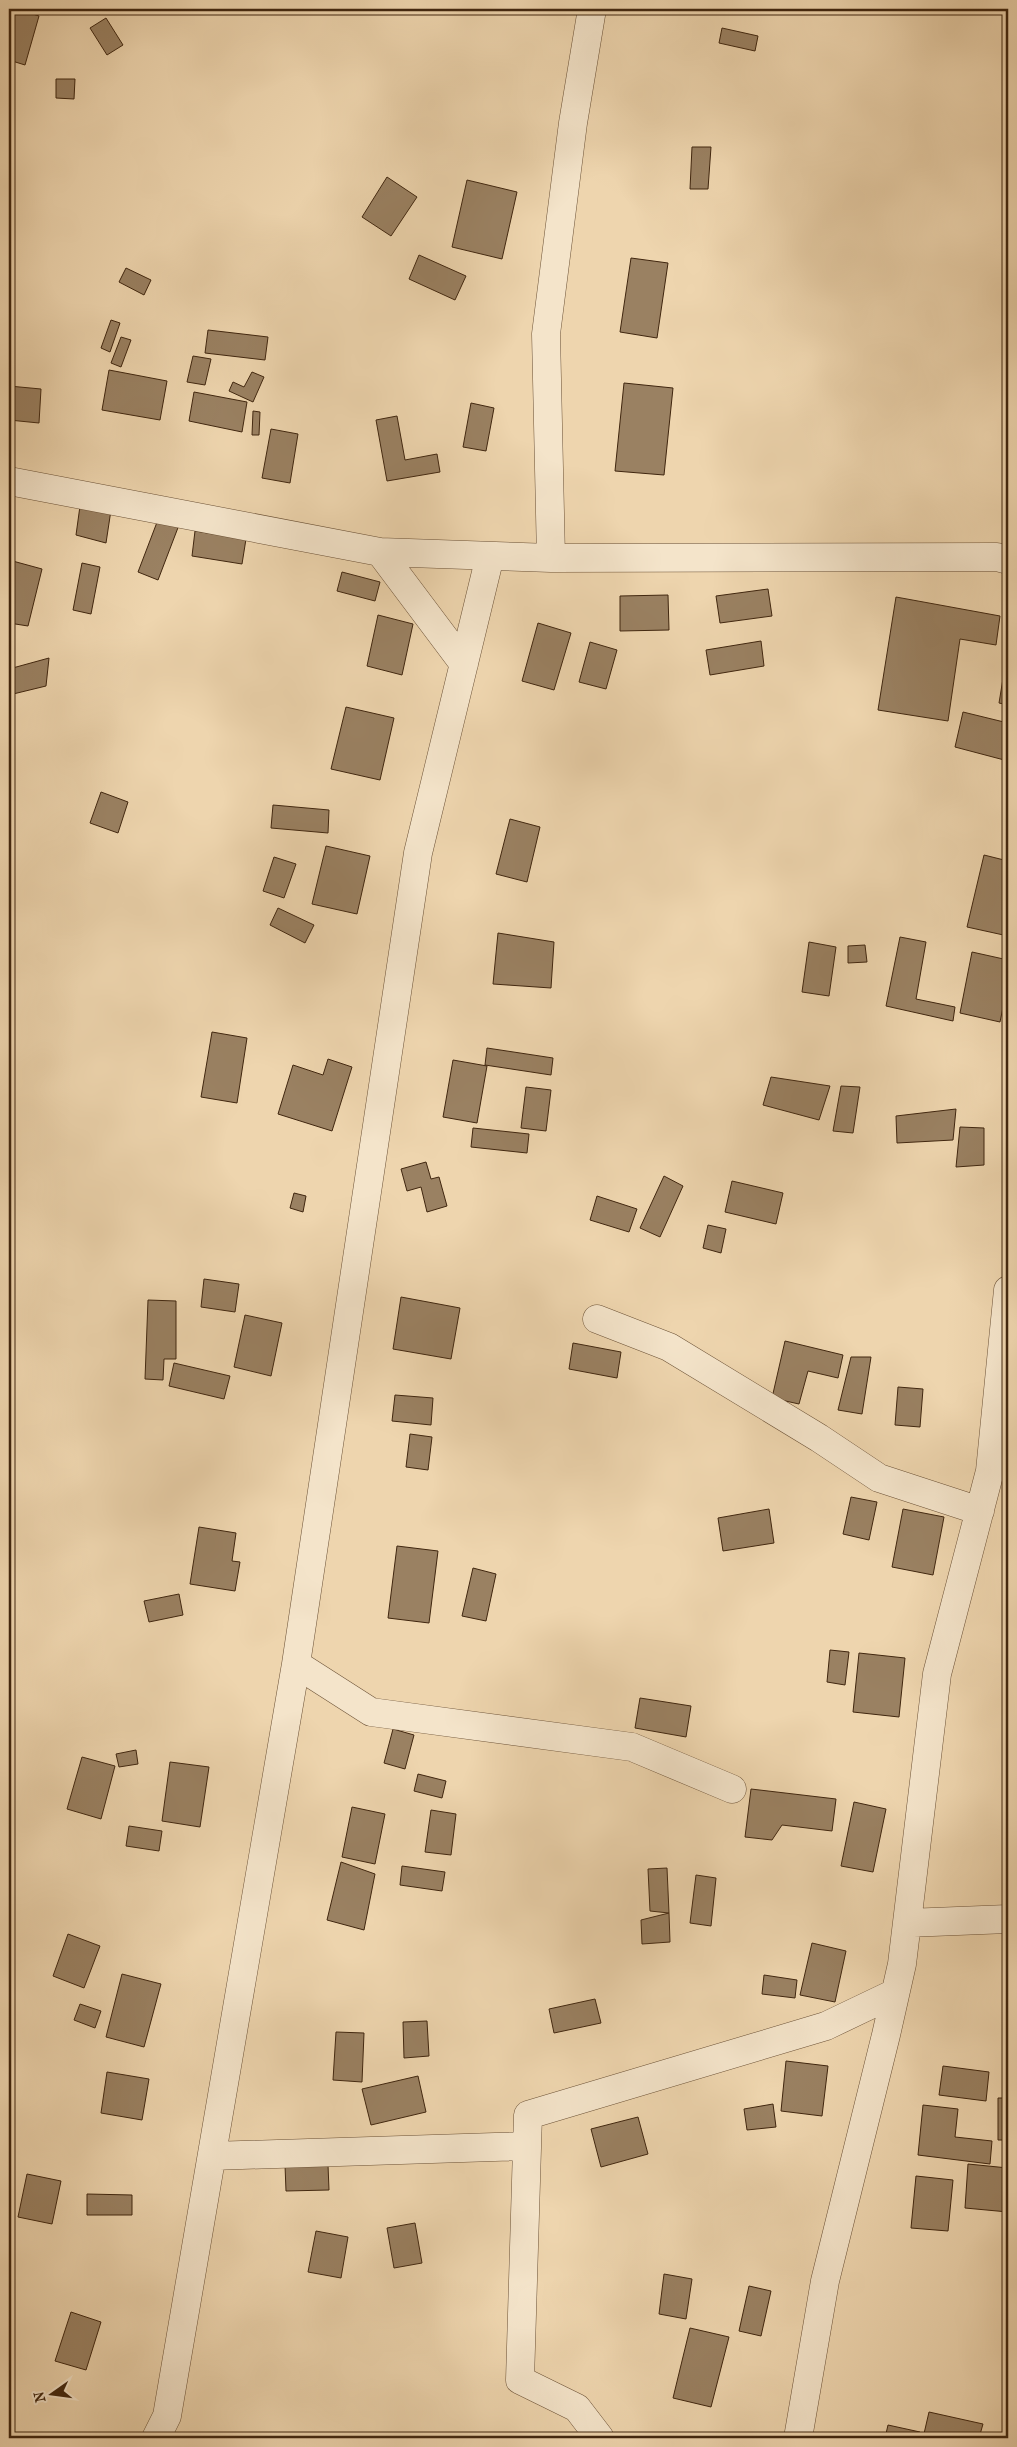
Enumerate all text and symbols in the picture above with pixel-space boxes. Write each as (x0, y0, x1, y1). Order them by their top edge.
north arrow (28, 2370, 78, 2420)
text: N (30, 2389, 49, 2404)

